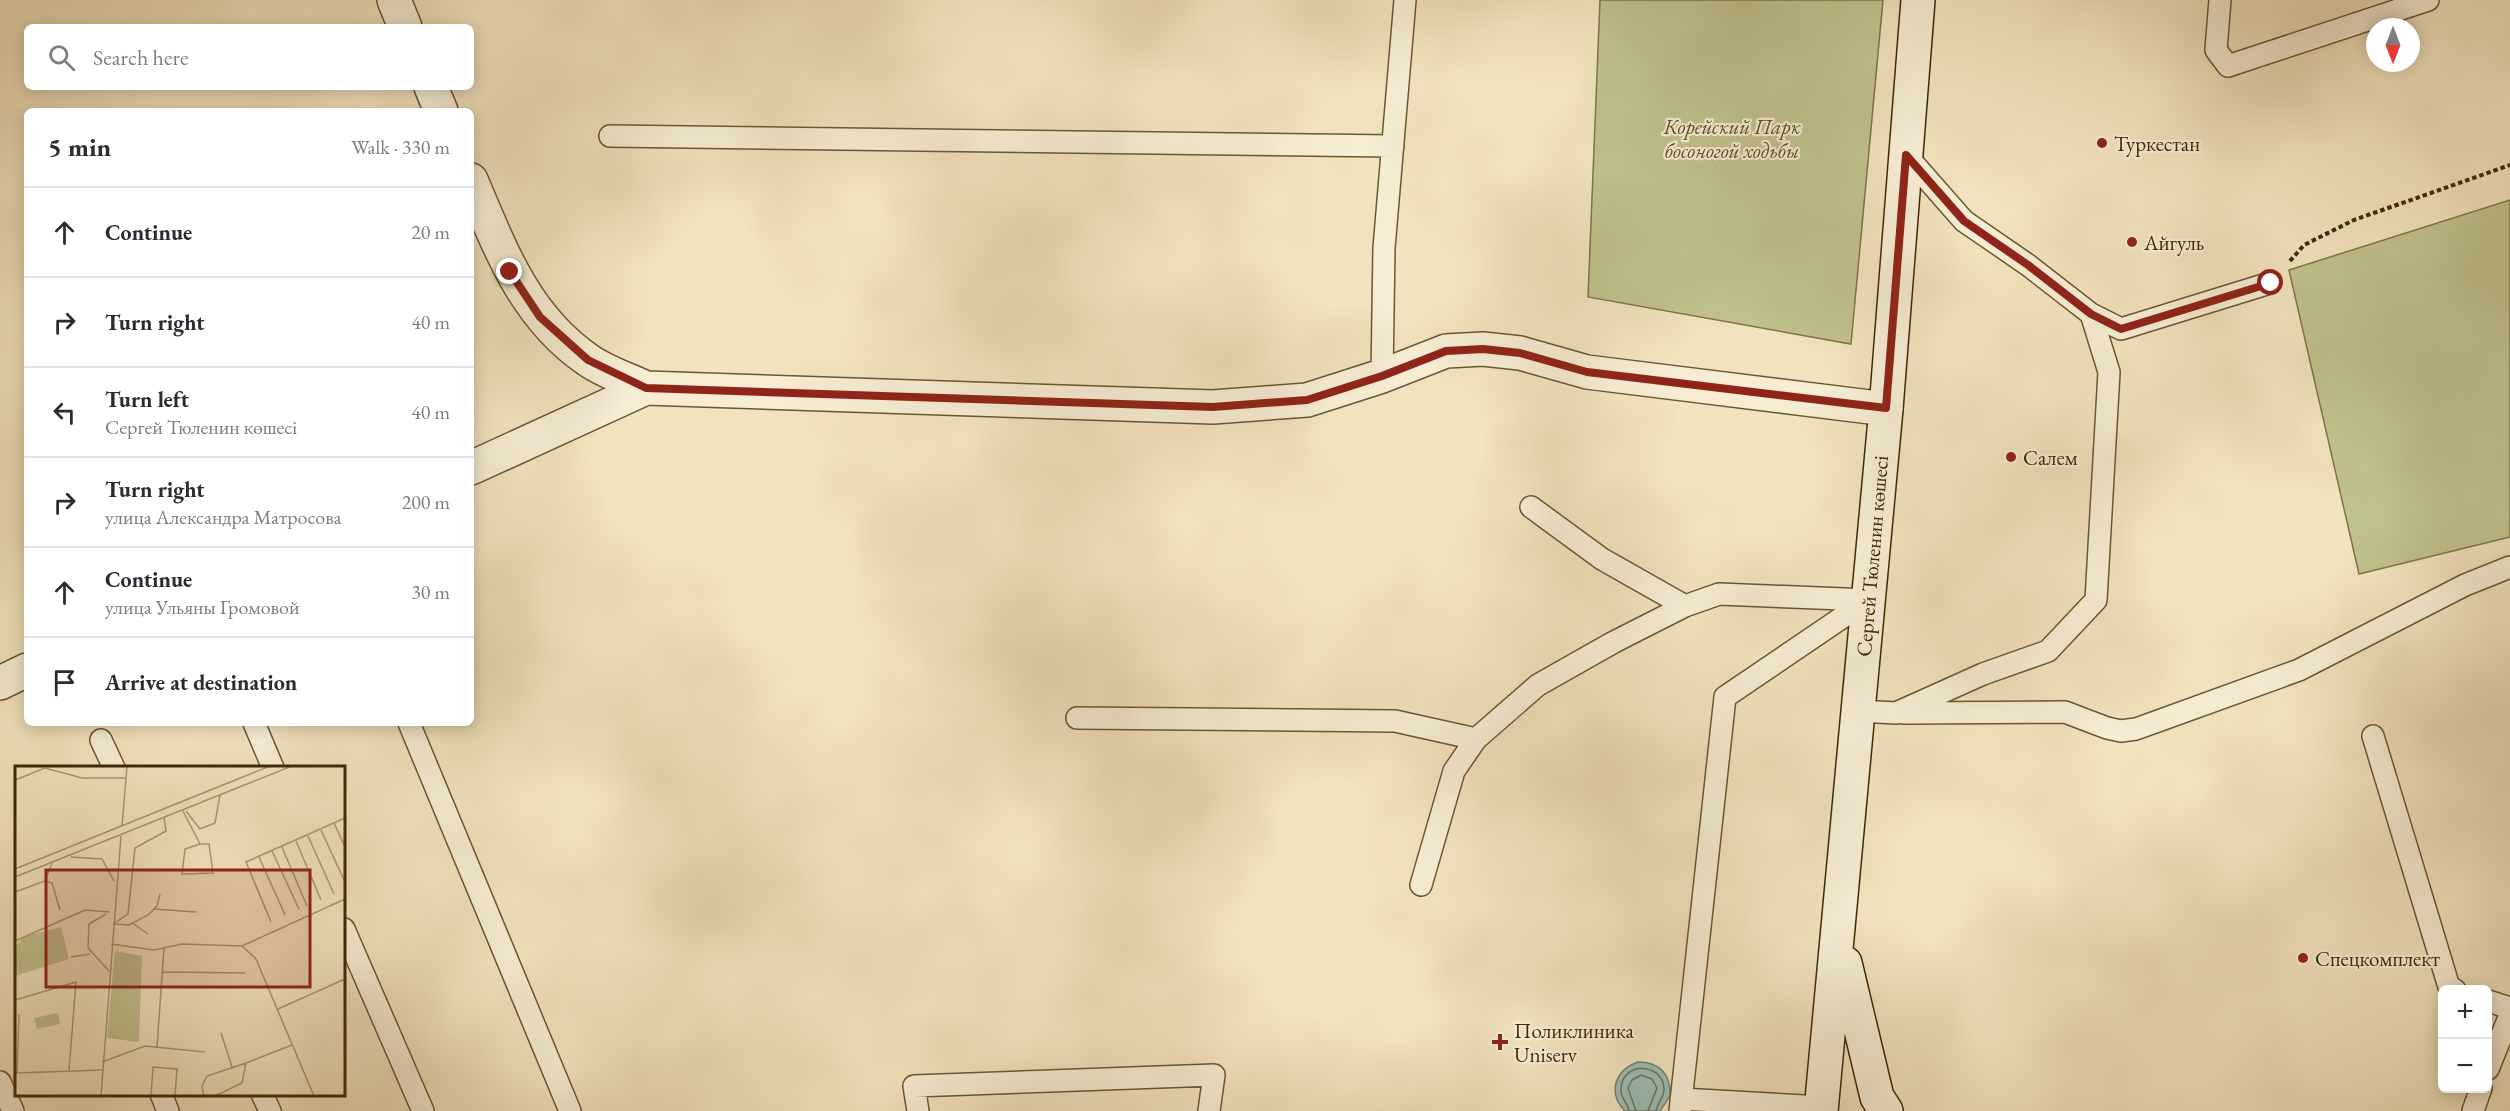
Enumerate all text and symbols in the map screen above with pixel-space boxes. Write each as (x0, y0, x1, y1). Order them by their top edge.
north arrow (2366, 18, 2420, 72)
search box (24, 24, 474, 90)
icon: search (45, 41, 78, 74)
text: Search here (93, 43, 188, 72)
park label: Корейский Парк босоногой ходьбы (1663, 113, 1801, 164)
text: 5 min (48, 130, 111, 164)
place label: Туркестан (2114, 130, 2200, 157)
text: Walk · 330 m (351, 134, 450, 160)
marker: Туркестан (2095, 136, 2109, 150)
icon: ahead (48, 216, 81, 249)
text: Continue (105, 218, 192, 247)
text: 20 m (411, 219, 450, 245)
place label: Айгуль (2143, 229, 2204, 256)
marker: Айгуль (2125, 235, 2139, 249)
route end (496, 258, 522, 284)
route start (2257, 269, 2283, 295)
icon: right (48, 306, 81, 339)
text: Turn right (105, 308, 204, 337)
text: 40 m (411, 309, 450, 335)
text: Turn left (105, 385, 189, 414)
icon: left (48, 396, 81, 429)
text: 40 m (411, 399, 450, 425)
text: Сергей Тюленин көшесі (105, 414, 297, 440)
place label: Салем (2023, 444, 2078, 471)
marker: Салем (2004, 450, 2018, 464)
street label: Сергей Тюленин көшесі (1850, 454, 1894, 658)
text: Turn right (105, 475, 204, 504)
icon: right (48, 486, 81, 519)
text: 200 m (402, 489, 450, 515)
text: улица Александра Матросова (105, 504, 342, 530)
text: Continue (105, 565, 192, 594)
icon: ahead (48, 576, 81, 609)
text: 30 m (411, 579, 450, 605)
text: улица Ульяны Громовой (105, 594, 299, 620)
icon: arrive (48, 666, 81, 699)
text: Arrive at destination (105, 668, 297, 697)
inset map (15, 766, 345, 1096)
place label: Спецкомплект (2315, 945, 2440, 972)
marker: Спецкомплект (2296, 951, 2310, 965)
map controls (2438, 985, 2492, 1093)
button: + (2438, 985, 2492, 1039)
place label: Поликлиника Uniserv (1514, 1017, 1634, 1068)
marker: Поликлиника Uniserv (1491, 1033, 1509, 1051)
button: − (2438, 1039, 2492, 1093)

